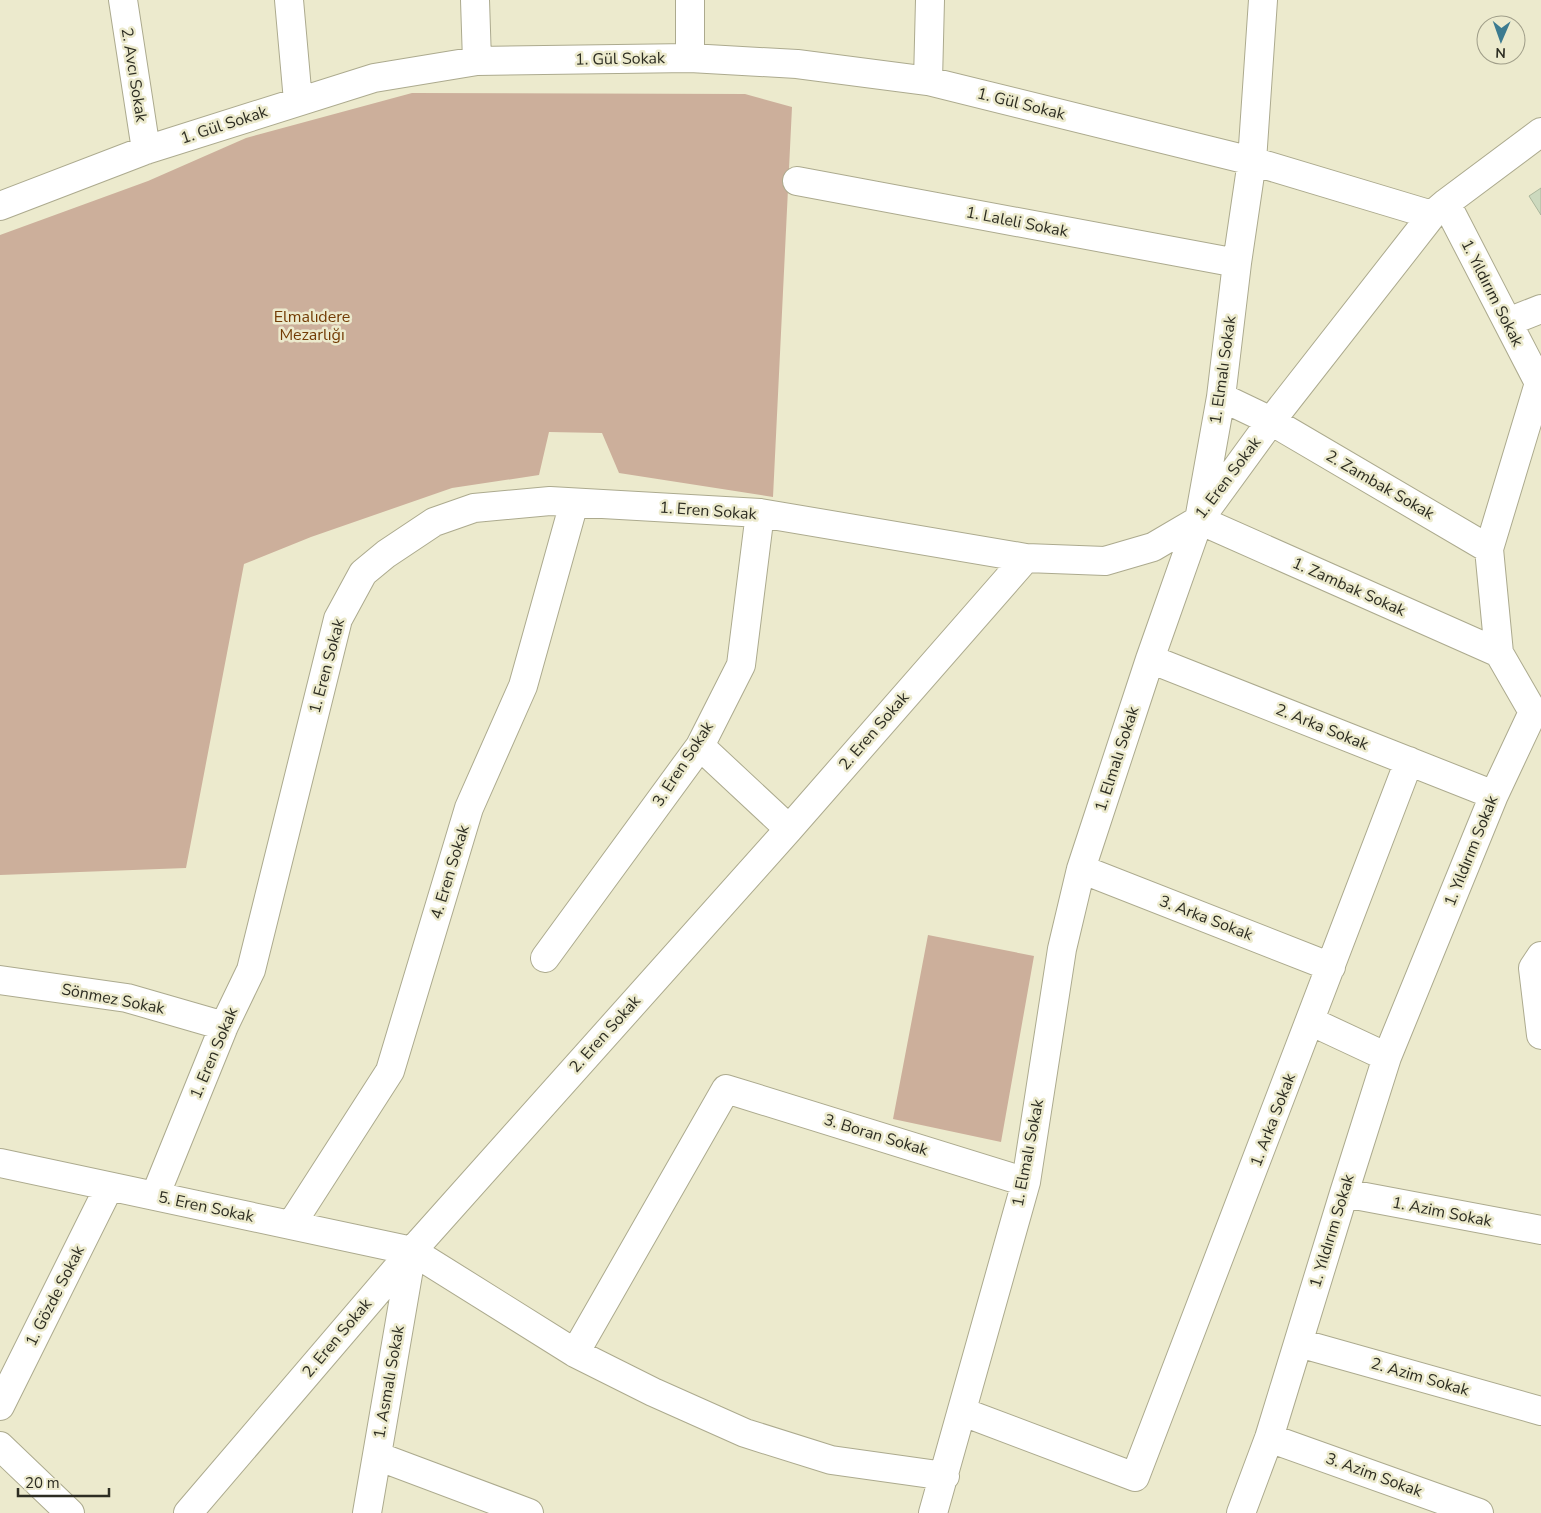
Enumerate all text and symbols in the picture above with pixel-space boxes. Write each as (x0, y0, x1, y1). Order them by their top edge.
north arrow (1476, 15, 1526, 65)
street label: 2. Avcı Sokak (116, 26, 152, 125)
text: N (1495, 43, 1506, 62)
street label: 1. Gül Sokak (575, 47, 666, 71)
street label: 1. Gül Sokak (975, 82, 1068, 126)
street label: 1. Gül Sokak (178, 100, 271, 149)
street label: 1. Laleli Sokak (964, 201, 1071, 243)
street label: 1. Yıldırım Sokak (1456, 236, 1529, 351)
park label: Elmalıdere Mezarlığı (274, 306, 350, 346)
street label: 1. Elmalı Sokak (1205, 313, 1242, 426)
street label: 1. Eren Sokak (1190, 432, 1267, 523)
street label: 2. Zambak Sokak (1322, 445, 1439, 525)
street label: 1. Eren Sokak (659, 497, 758, 525)
street label: 1. Zambak Sokak (1289, 552, 1410, 622)
street label: 1. Eren Sokak (304, 615, 350, 716)
street label: 2. Eren Sokak (834, 686, 915, 775)
street label: 2. Arka Sokak (1272, 698, 1373, 756)
street label: 1. Elmalı Sokak (1090, 703, 1145, 814)
street label: 3. Eren Sokak (647, 716, 719, 811)
street label: 1. Yıldırım Sokak (1439, 791, 1504, 910)
street label: 4. Eren Sokak (425, 821, 475, 922)
street label: 3. Arka Sokak (1156, 890, 1257, 946)
street label: Sönmez Sokak (60, 978, 167, 1020)
street label: 2. Eren Sokak (564, 990, 646, 1077)
street label: 1. Eren Sokak (185, 1003, 243, 1102)
street label: 1. Arka Sokak (1245, 1069, 1301, 1170)
street label: 1. Elmalı Sokak (1007, 1096, 1049, 1209)
street label: 3. Boran Sokak (821, 1109, 932, 1162)
street label: 1. Yıldırım Sokak (1304, 1171, 1360, 1290)
street label: 5. Eren Sokak (156, 1186, 257, 1228)
street label: 1. Azim Sokak (1390, 1192, 1495, 1233)
street label: 1. Gözde Sokak (20, 1241, 90, 1350)
street label: 2. Eren Sokak (297, 1293, 377, 1382)
street label: 1. Asmalı Sokak (368, 1323, 410, 1440)
street label: 2. Azim Sokak (1368, 1352, 1473, 1402)
street label: 3. Azim Sokak (1323, 1447, 1426, 1503)
scale bar (18, 1466, 109, 1498)
text: 20 m (25, 1473, 60, 1493)

